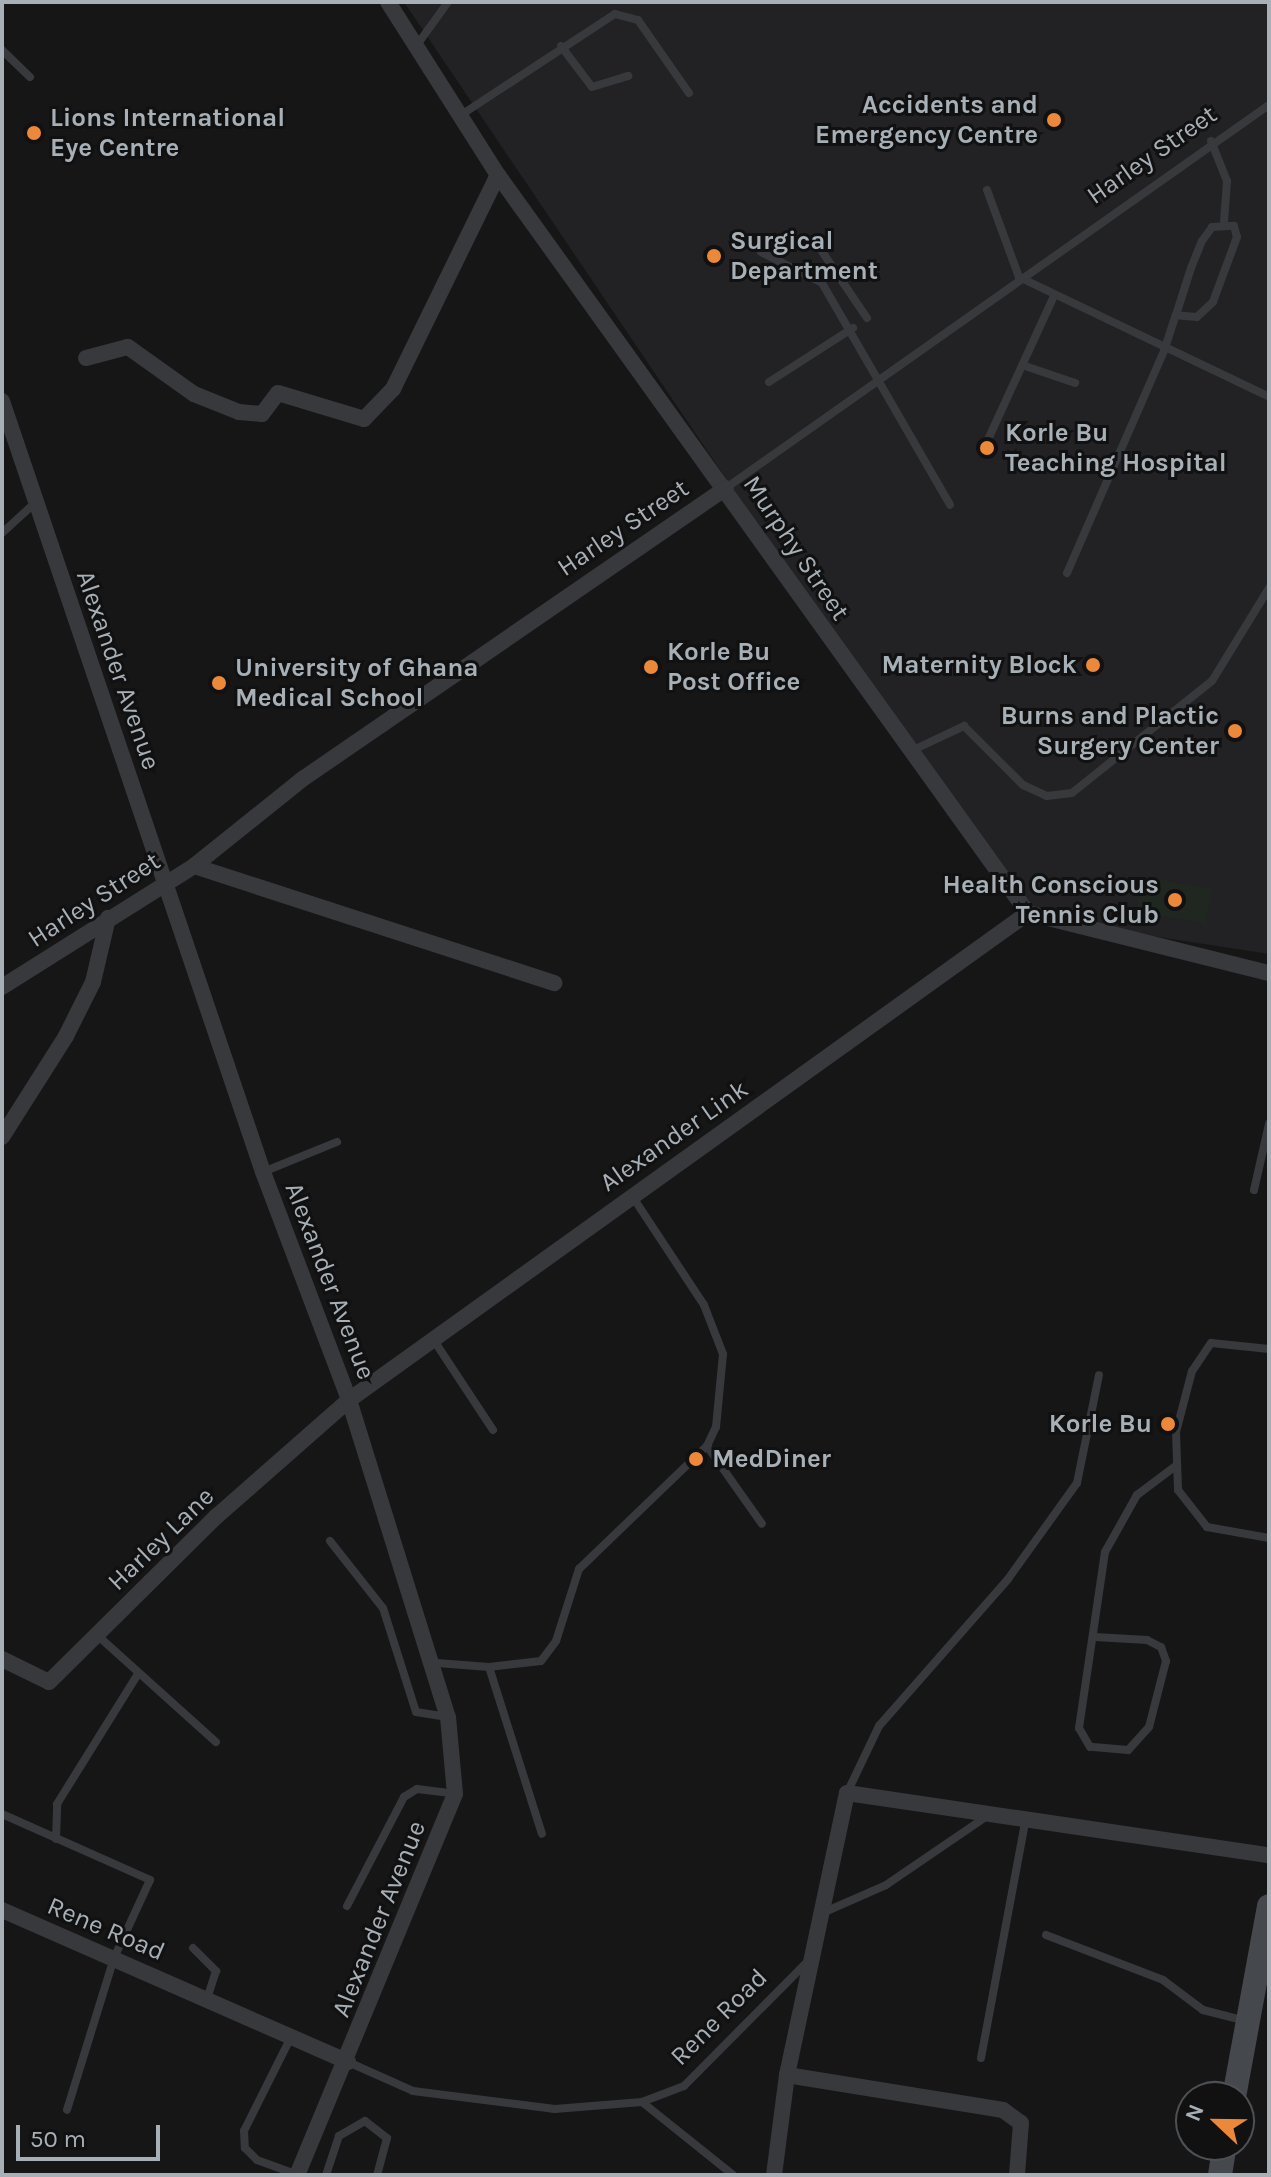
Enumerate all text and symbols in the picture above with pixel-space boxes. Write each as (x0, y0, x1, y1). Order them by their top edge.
place label: Accidents and Emergency Centre (815, 89, 1038, 150)
street label: Harley Street (1081, 99, 1223, 211)
place label: Lions International Eye Centre (50, 102, 285, 164)
marker: Accidents and Emergency Centre (1045, 111, 1063, 129)
marker: Lions International Eye Centre (25, 124, 43, 142)
place label: Surgical Department (730, 225, 878, 286)
marker: Surgical Department (705, 247, 723, 265)
place label: Korle Bu Teaching Hospital (1005, 417, 1227, 478)
marker: Korle Bu Teaching Hospital (976, 437, 998, 459)
street label: Murphy Street (736, 470, 856, 626)
street label: Harley Street (552, 473, 694, 583)
street label: Alexander Avenue (69, 566, 167, 774)
place label: Korle Bu Post Office (667, 636, 800, 698)
place label: Maternity Block (882, 649, 1077, 681)
place label: University of Ghana Medical School (235, 652, 479, 714)
marker: Maternity Block (1084, 656, 1102, 674)
marker: Korle Bu Post Office (642, 658, 660, 676)
marker: University of Ghana Medical School (210, 674, 228, 692)
place label: Burns and Plactic Surgery Center (1001, 700, 1219, 762)
marker: Burns and Plactic Surgery Center (1226, 722, 1244, 740)
street label: Harley Street (22, 846, 166, 954)
place label: Health Conscious Tennis Club (943, 869, 1159, 930)
marker: Health Conscious Tennis Club (1166, 891, 1184, 909)
street label: Alexander Link (594, 1073, 754, 1199)
street label: Alexander Avenue (278, 1178, 382, 1384)
place label: Korle Bu (1049, 1408, 1152, 1440)
marker: Korle Bu (1159, 1415, 1177, 1433)
place label: MedDiner (712, 1443, 831, 1475)
marker: MedDiner (687, 1450, 705, 1468)
street label: Harley Lane (101, 1481, 221, 1597)
street label: Alexander Avenue (325, 1816, 433, 2022)
street label: Rene Road (43, 1890, 169, 1968)
street label: Rene Road (664, 1962, 774, 2072)
north arrow (1175, 2081, 1255, 2161)
text: N (1180, 2101, 1210, 2125)
scale bar (20, 2109, 164, 2159)
text: 50 m (30, 2125, 86, 2153)

